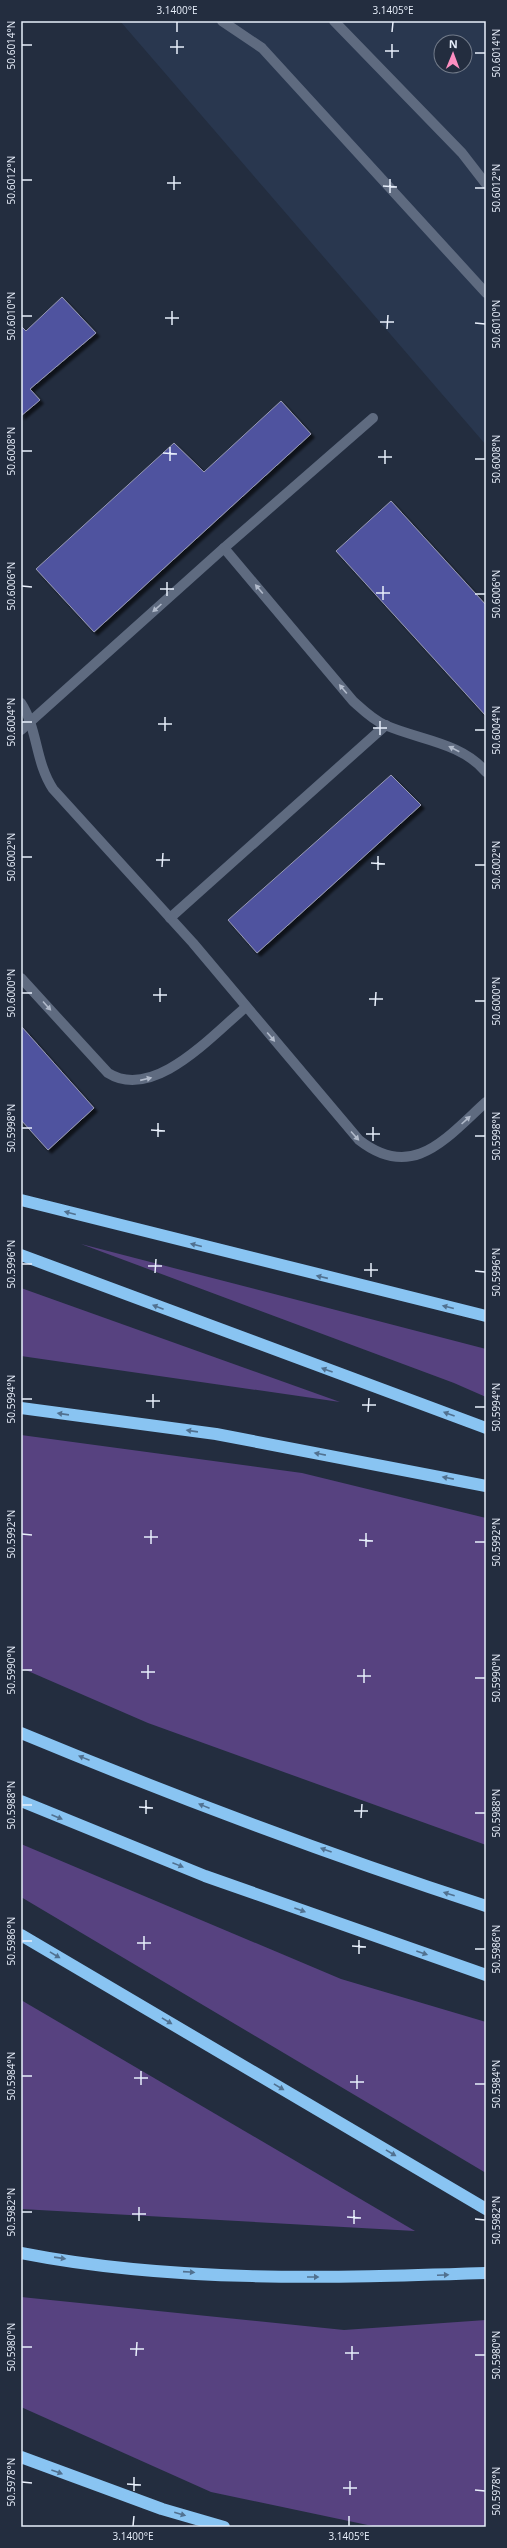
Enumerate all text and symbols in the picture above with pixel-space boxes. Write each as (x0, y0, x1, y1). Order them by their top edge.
text: 3.1400°E (156, 3, 198, 17)
text: 3.1405°E (372, 3, 414, 17)
text: 50.6014°N (4, 21, 18, 69)
text: 50.6014°N (489, 29, 503, 77)
north arrow (433, 34, 473, 74)
text: N (449, 36, 458, 51)
text: 50.6012°N (4, 156, 18, 204)
text: 50.6012°N (489, 164, 503, 212)
text: 50.6010°N (4, 292, 18, 340)
text: 50.6010°N (489, 300, 503, 348)
text: 50.6008°N (4, 427, 18, 475)
text: 50.6008°N (489, 435, 503, 483)
text: 50.6006°N (4, 562, 18, 610)
text: 50.6006°N (489, 570, 503, 618)
one-way arrow (254, 584, 263, 595)
one-way arrow (152, 603, 162, 613)
one-way arrow (338, 683, 347, 694)
text: 50.6004°N (4, 698, 18, 746)
text: 50.6004°N (489, 706, 503, 754)
one-way arrow (449, 746, 460, 753)
text: 50.6002°N (4, 833, 18, 881)
text: 50.6002°N (489, 841, 503, 889)
text: 50.6000°N (4, 969, 18, 1017)
text: 50.6000°N (489, 977, 503, 1025)
one-way arrow (43, 1001, 52, 1012)
one-way arrow (267, 1031, 276, 1042)
one-way arrow (140, 1075, 152, 1081)
text: 50.5998°N (4, 1104, 18, 1152)
text: 50.5998°N (489, 1112, 503, 1160)
one-way arrow (461, 1115, 471, 1125)
one-way arrow (351, 1131, 360, 1141)
one-way arrow (63, 1210, 75, 1216)
text: 50.5996°N (4, 1240, 18, 1288)
one-way arrow (189, 1242, 202, 1248)
text: 50.5996°N (489, 1248, 503, 1296)
one-way arrow (316, 1273, 328, 1279)
one-way arrow (151, 1304, 163, 1310)
one-way arrow (442, 1304, 454, 1310)
one-way arrow (321, 1366, 333, 1372)
text: 50.5994°N (4, 1375, 18, 1423)
text: 50.5994°N (489, 1383, 503, 1431)
one-way arrow (57, 1411, 69, 1417)
one-way arrow (443, 1411, 455, 1417)
one-way arrow (186, 1428, 198, 1434)
one-way arrow (314, 1451, 326, 1457)
one-way arrow (442, 1475, 454, 1481)
text: 50.5992°N (4, 1510, 18, 1558)
text: 50.5992°N (489, 1518, 503, 1566)
text: 50.5990°N (4, 1646, 18, 1694)
text: 50.5990°N (489, 1654, 503, 1702)
one-way arrow (77, 1754, 89, 1760)
text: 50.5988°N (4, 1781, 18, 1829)
text: 50.5988°N (489, 1789, 503, 1837)
one-way arrow (198, 1802, 210, 1808)
one-way arrow (51, 1814, 63, 1820)
one-way arrow (320, 1847, 332, 1853)
one-way arrow (172, 1862, 184, 1868)
one-way arrow (443, 1891, 455, 1897)
one-way arrow (294, 1907, 306, 1913)
text: 50.5986°N (4, 1917, 18, 1965)
text: 50.5986°N (489, 1925, 503, 1973)
one-way arrow (416, 1950, 428, 1956)
one-way arrow (49, 1951, 61, 1958)
one-way arrow (161, 2017, 173, 2024)
text: 50.5984°N (4, 2052, 18, 2100)
text: 50.5984°N (489, 2060, 503, 2108)
one-way arrow (273, 2083, 285, 2090)
one-way arrow (385, 2149, 397, 2156)
text: 50.5982°N (4, 2188, 18, 2236)
text: 50.5982°N (489, 2196, 503, 2244)
one-way arrow (54, 2255, 66, 2262)
one-way arrow (183, 2269, 195, 2276)
one-way arrow (437, 2271, 449, 2278)
one-way arrow (307, 2274, 320, 2280)
text: 50.5980°N (4, 2323, 18, 2371)
text: 50.5980°N (489, 2331, 503, 2379)
text: 50.5978°N (4, 2458, 18, 2506)
text: 50.5978°N (489, 2467, 503, 2515)
one-way arrow (51, 2469, 63, 2475)
one-way arrow (174, 2511, 186, 2517)
text: 3.1400°E (112, 2529, 154, 2543)
text: 3.1405°E (328, 2529, 370, 2543)

